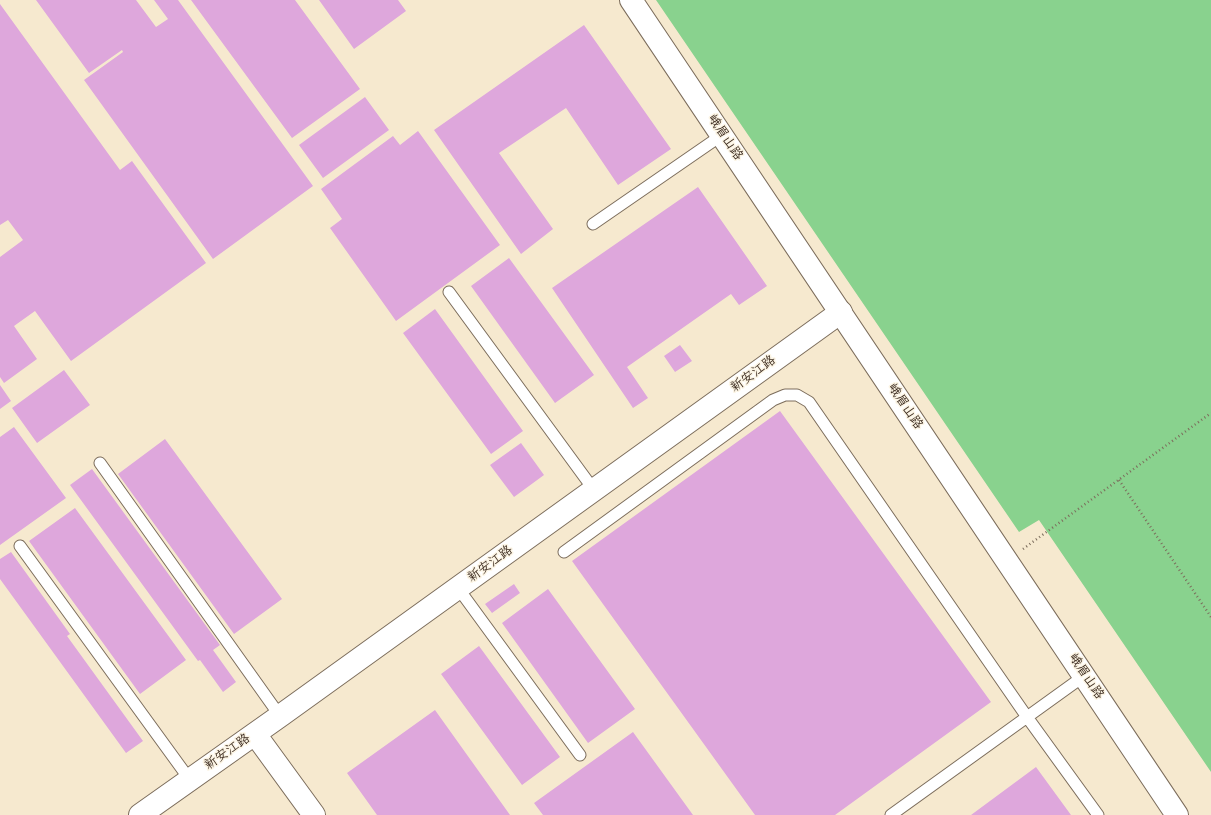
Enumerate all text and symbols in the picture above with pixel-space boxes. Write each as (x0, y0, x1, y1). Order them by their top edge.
street label: 峨眉山路 (703, 112, 745, 164)
street label: 新安江路 (728, 353, 780, 397)
street label: 峨眉山路 (883, 381, 925, 433)
street label: 新安江路 (465, 543, 517, 587)
street label: 峨眉山路 (1064, 651, 1106, 703)
street label: 新安江路 (202, 732, 254, 774)

